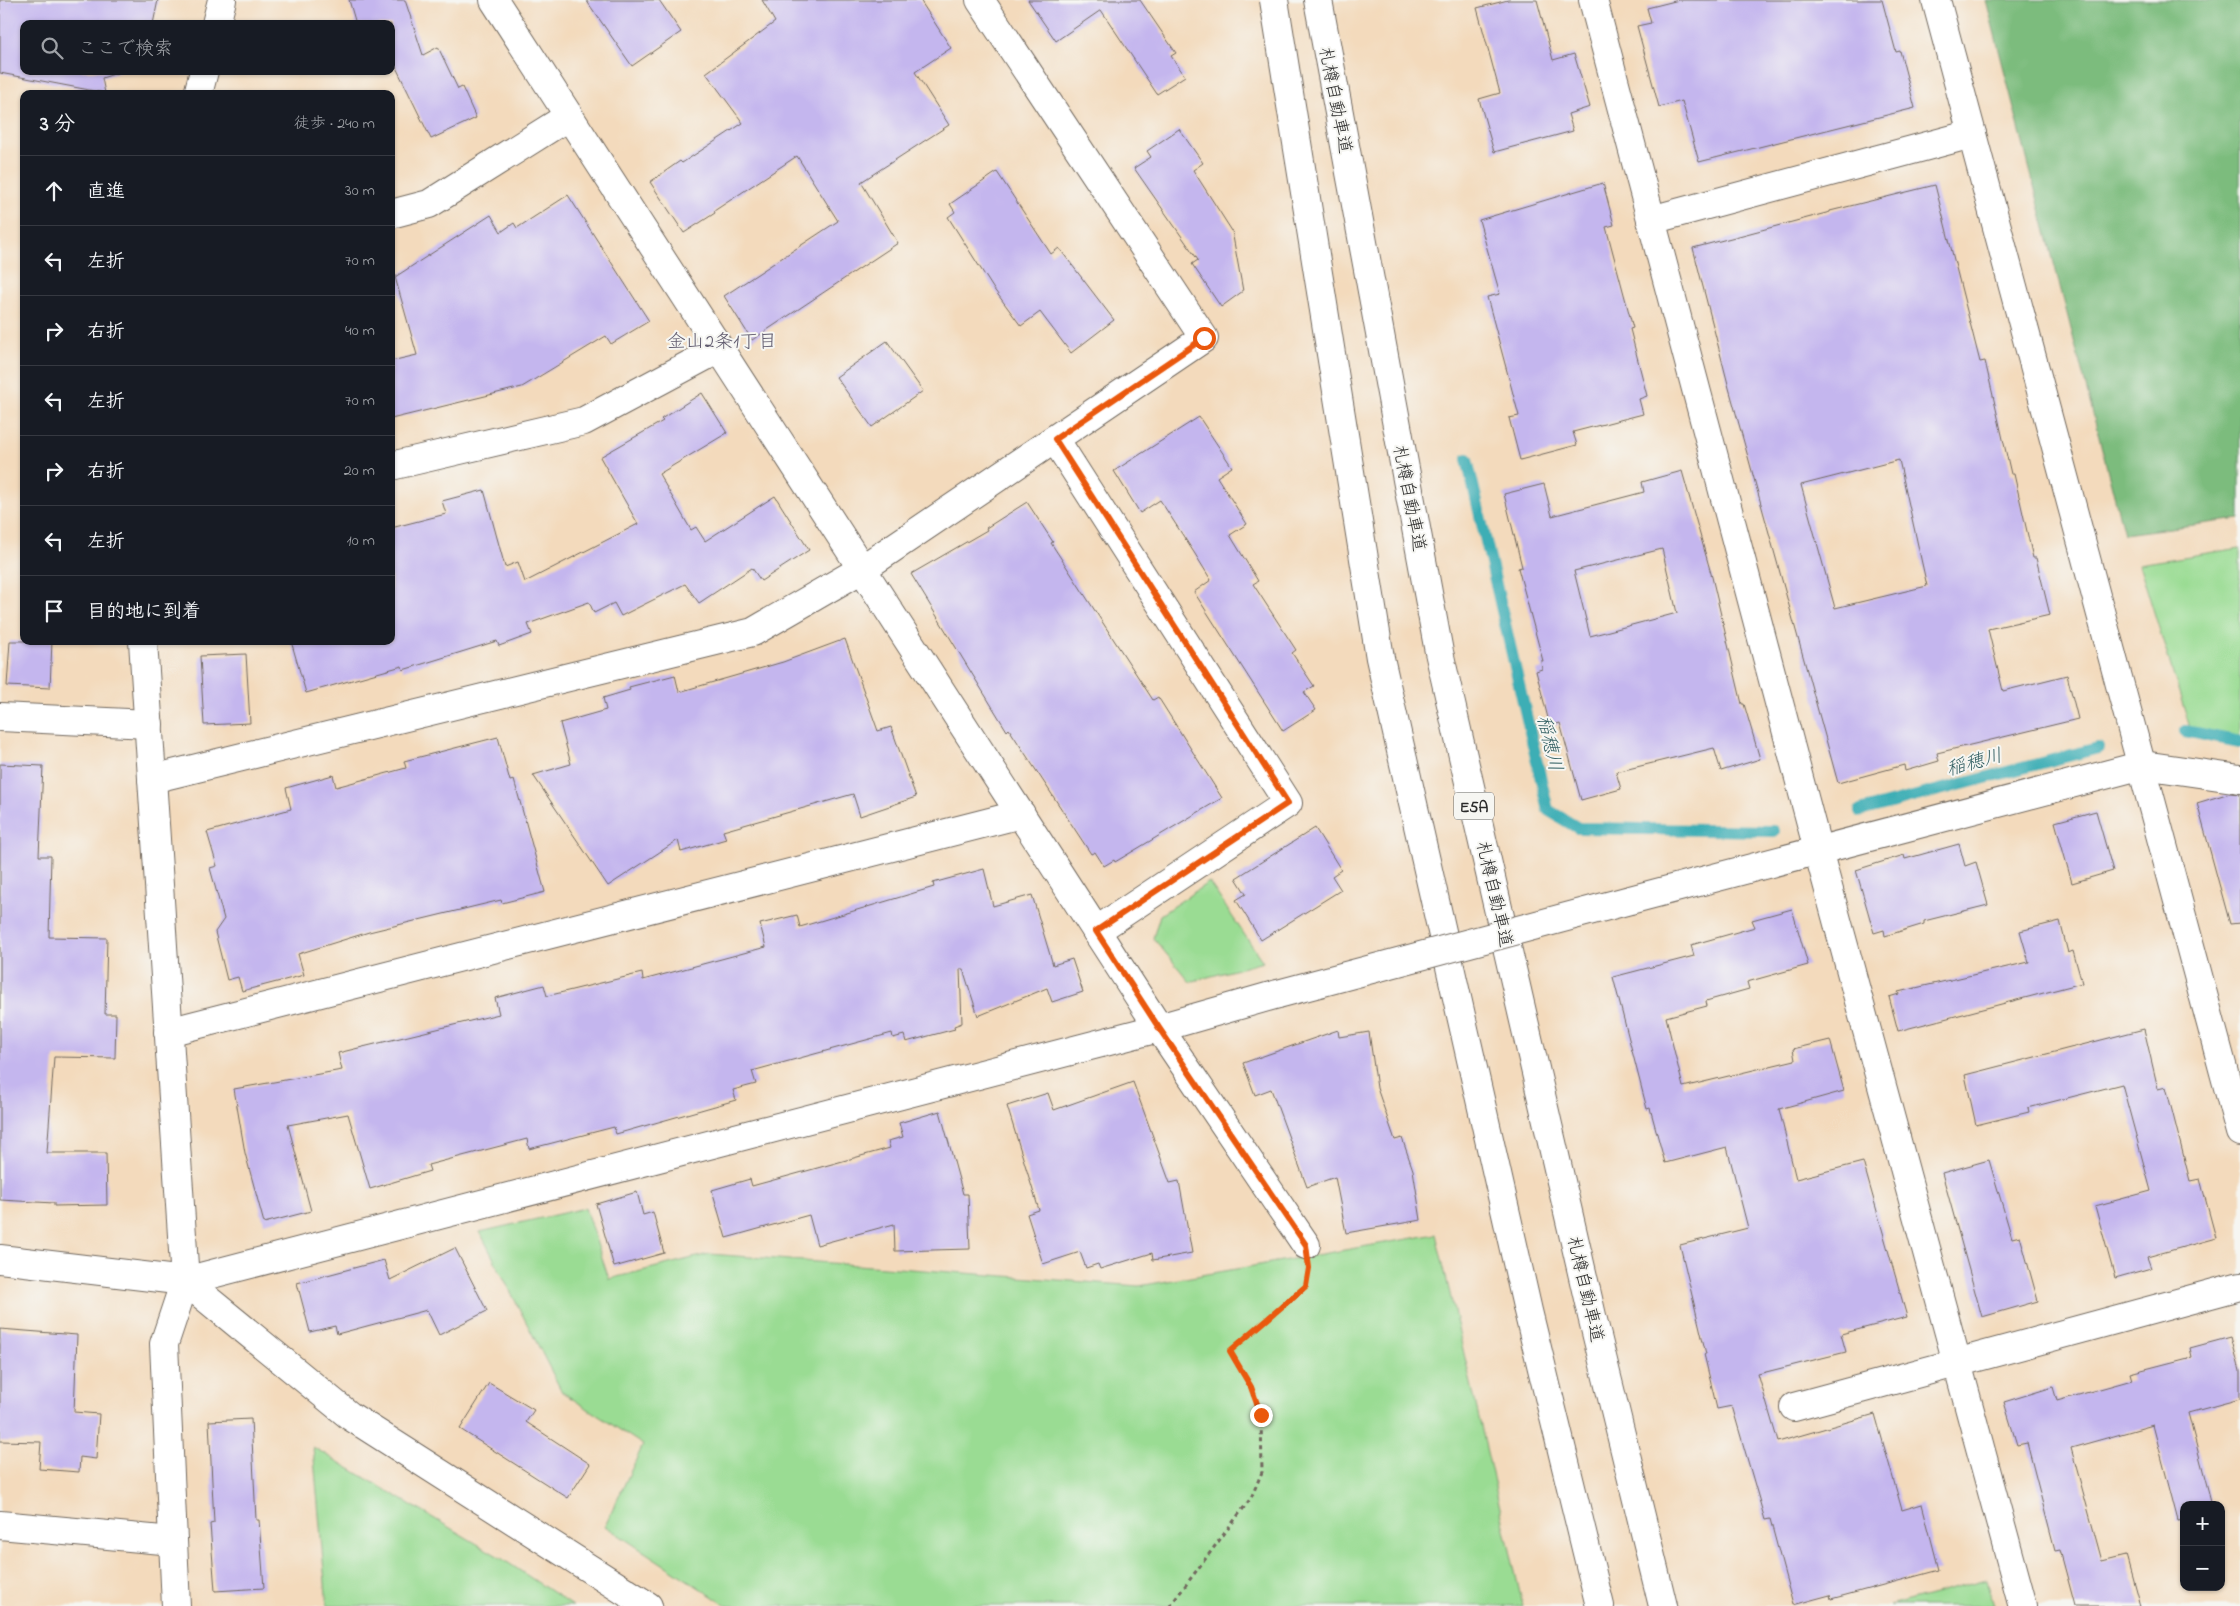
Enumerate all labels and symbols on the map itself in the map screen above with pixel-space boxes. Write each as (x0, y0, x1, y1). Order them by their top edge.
street label: 札樽自動車道 (1311, 45, 1357, 156)
route start (1193, 327, 1216, 350)
district label: 金山2条1丁目 (667, 329, 777, 356)
street label: 札樽自動車道 (1385, 443, 1431, 554)
water label: 稲穂川 (1529, 713, 1568, 774)
water label: 稲穂川 (1944, 743, 2006, 784)
road number: E5A (1454, 792, 1494, 819)
street label: 札樽自動車道 (1468, 839, 1518, 950)
street label: 札樽自動車道 (1559, 1234, 1609, 1345)
route end (1250, 1404, 1273, 1427)

